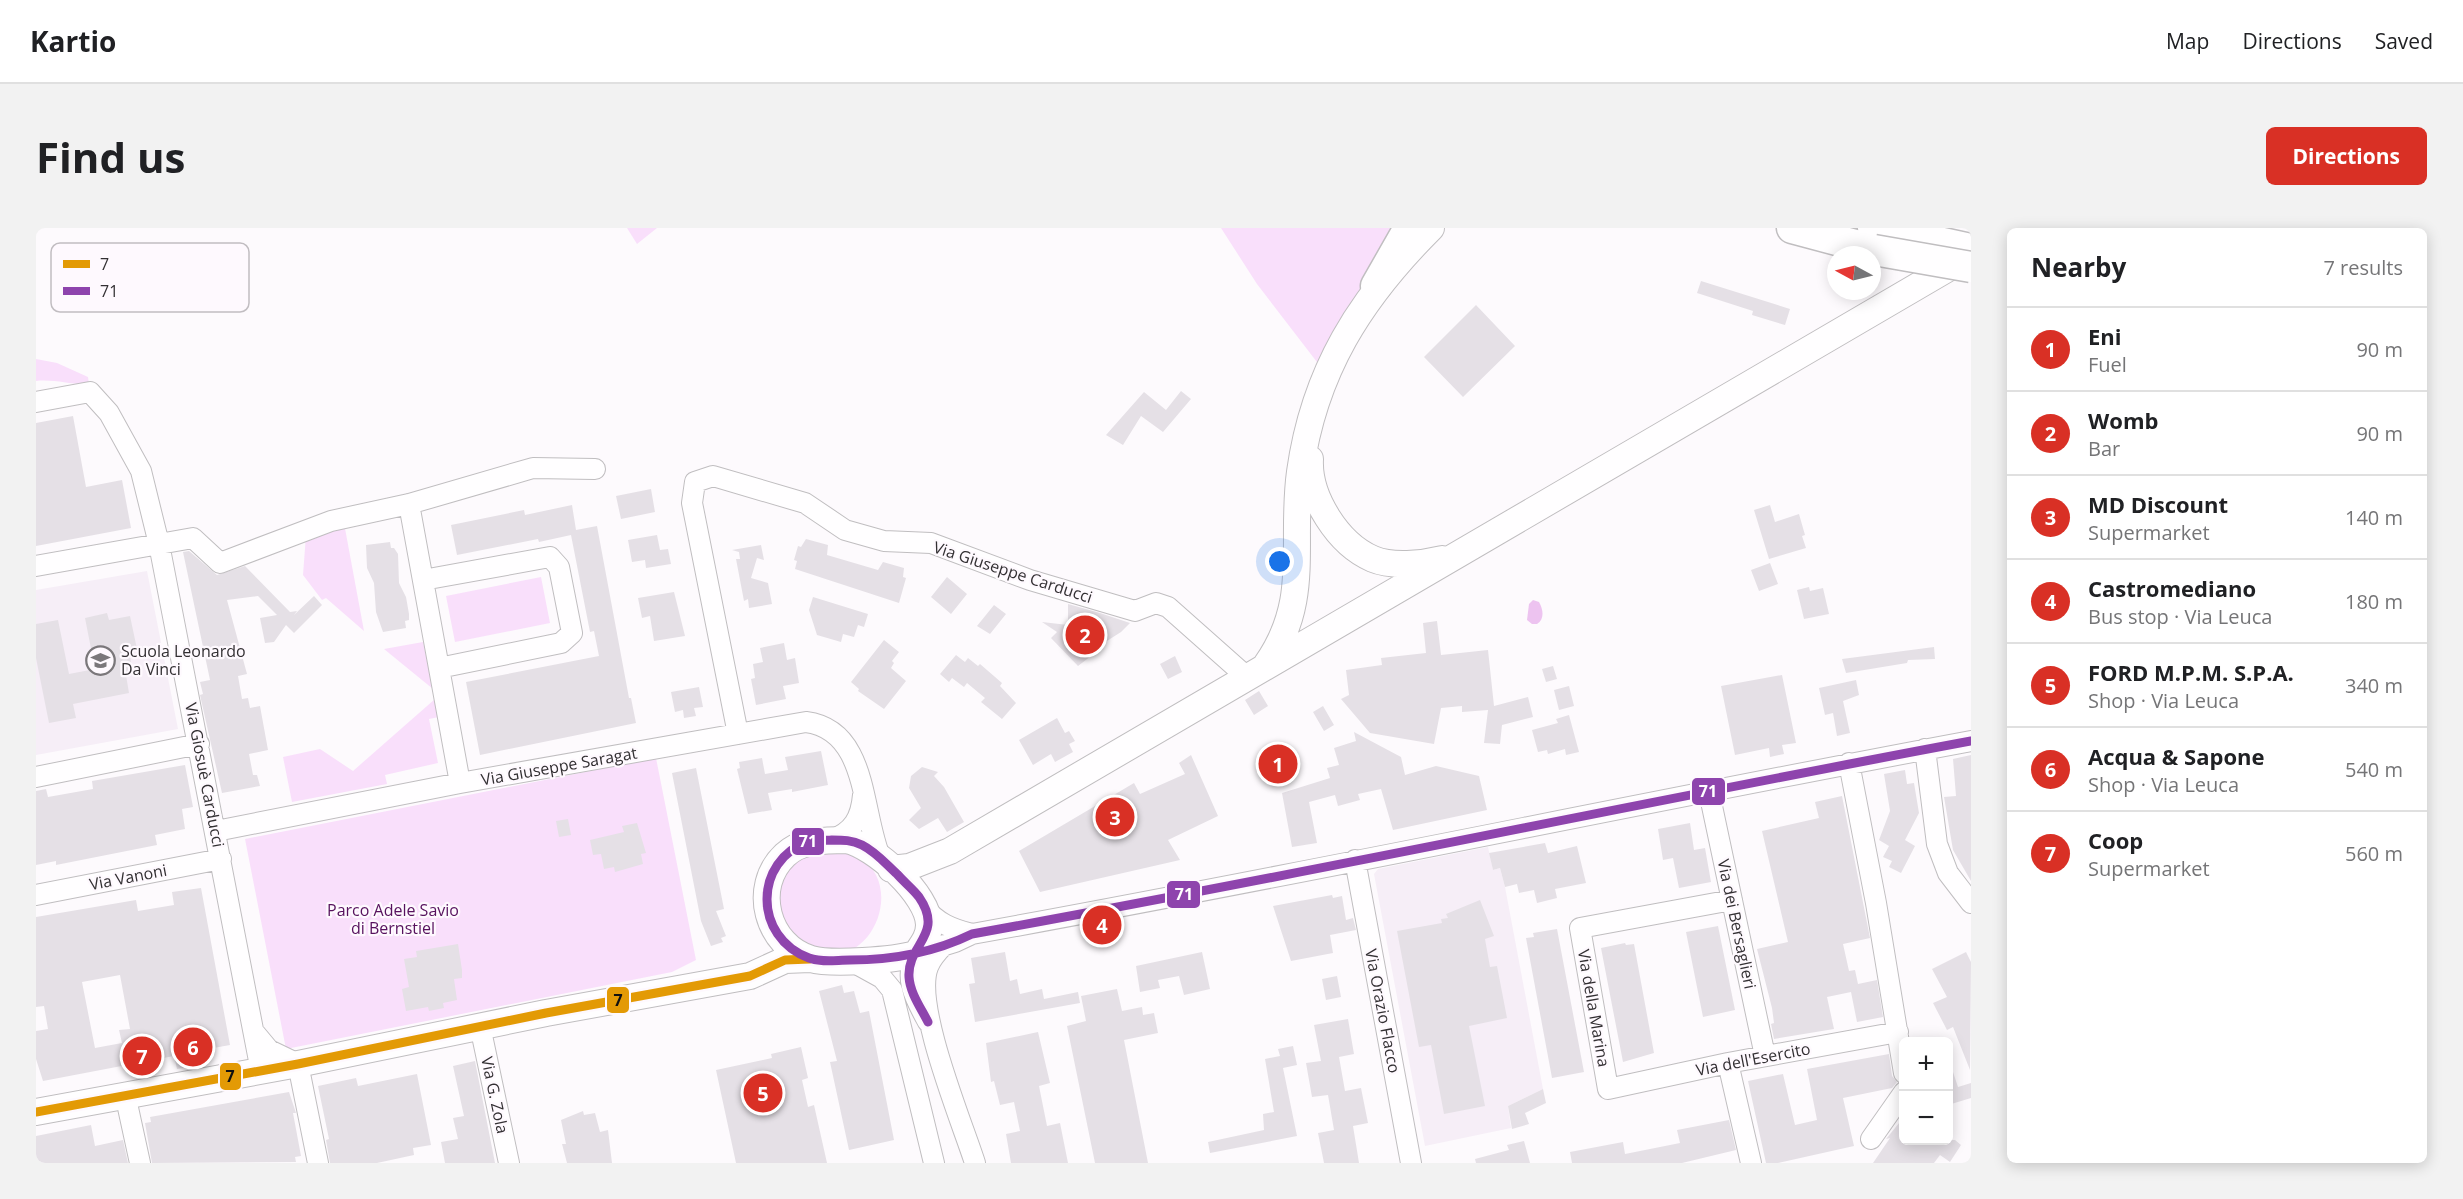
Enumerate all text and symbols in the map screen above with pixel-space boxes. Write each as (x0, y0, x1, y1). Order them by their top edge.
text: Kartio (30, 22, 116, 60)
text: Map (2166, 27, 2209, 55)
text: Directions (2242, 27, 2342, 55)
text: Saved (2375, 27, 2433, 55)
button: Directions (2266, 127, 2427, 185)
text: Find us (36, 128, 185, 185)
legend (51, 243, 249, 312)
north arrow (1827, 246, 1881, 300)
text: Nearby (2031, 249, 2126, 285)
text: 7 (100, 253, 109, 275)
text: 7 results (2323, 254, 2403, 281)
text: 71 (100, 280, 118, 302)
text: Eni (2088, 321, 2122, 351)
text: 1 (2045, 336, 2056, 363)
text: 90 m (2356, 336, 2403, 363)
text: Fuel (2088, 351, 2127, 378)
text: Womb (2088, 405, 2158, 435)
text: 2 (2045, 420, 2056, 447)
text: 90 m (2356, 420, 2403, 447)
text: Bar (2088, 435, 2120, 462)
text: MD Discount (2088, 489, 2228, 519)
text: 3 (2045, 504, 2056, 531)
text: 140 m (2345, 504, 2403, 531)
text: Supermarket (2088, 519, 2210, 546)
street label: Via Giuseppe Carducci (931, 536, 1095, 608)
your location (1265, 547, 1294, 576)
text: Castromediano (2088, 573, 2256, 603)
text: 4 (2045, 588, 2056, 615)
text: 180 m (2345, 588, 2403, 615)
text: Bus stop · Via Leuca (2088, 603, 2272, 630)
pin: 2 (1066, 612, 1104, 658)
place label: Scuola Leonardo Da Vinci (121, 640, 246, 680)
school or university icon: Scuola Leonardo Da Vinci (84, 644, 116, 676)
text: FORD M.P.M. S.P.A. (2088, 657, 2294, 687)
text: 5 (2045, 672, 2056, 699)
text: 340 m (2345, 672, 2403, 699)
text: Shop · Via Leuca (2088, 687, 2239, 714)
street label: Via Giosuè Carducci (180, 701, 230, 849)
street label: Via Giuseppe Saragat (479, 741, 639, 791)
text: Acqua & Sapone (2088, 741, 2265, 771)
pin: 1 (1258, 742, 1298, 786)
text: 6 (2045, 756, 2056, 783)
text: 540 m (2345, 756, 2403, 783)
text: Shop · Via Leuca (2088, 771, 2239, 798)
line badge: 71 (1691, 777, 1726, 806)
text: 71 (1699, 780, 1717, 802)
pin: 3 (1096, 794, 1134, 840)
text: Coop (2088, 825, 2143, 855)
line badge: 71 (791, 827, 825, 856)
text: 71 (799, 830, 817, 852)
text: 7 (2045, 840, 2056, 867)
text: 560 m (2345, 840, 2403, 867)
text: Supermarket (2088, 855, 2210, 882)
street label: Via dei Bersaglieri (1712, 857, 1762, 991)
street label: Via Vanoni (87, 859, 169, 895)
line badge: 71 (1166, 880, 1201, 909)
text: 71 (1175, 883, 1193, 905)
park label: Parco Adele Savio di Bernstiel (327, 899, 459, 939)
pin: 4 (1082, 902, 1122, 948)
street label: Via Orazio Flacco (1360, 947, 1406, 1075)
street label: Via della Marina (1573, 947, 1615, 1069)
line badge: 7 (606, 986, 630, 1014)
text: 7 (613, 989, 623, 1011)
pin: 6 (174, 1024, 212, 1070)
pin: 7 (122, 1034, 162, 1078)
street label: Via dell'Esercito (1694, 1037, 1812, 1081)
map controls (1899, 1037, 1953, 1145)
button: + (1899, 1037, 1953, 1091)
street label: Via G. Zola (476, 1054, 514, 1136)
line badge: 7 (219, 1062, 242, 1091)
text: 7 (225, 1065, 235, 1087)
pin: 5 (744, 1070, 782, 1116)
button: − (1899, 1091, 1953, 1145)

